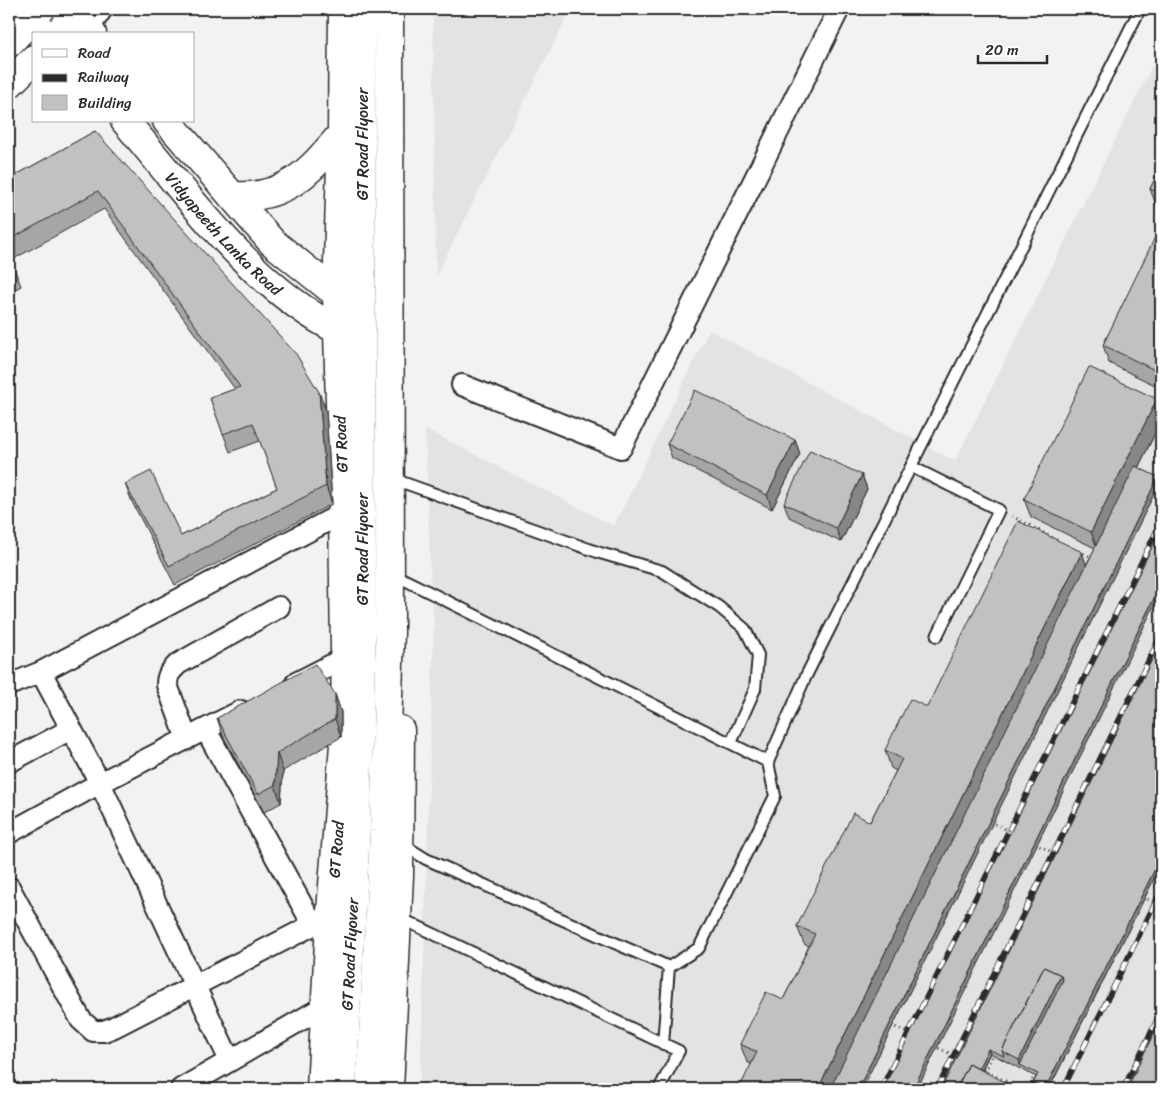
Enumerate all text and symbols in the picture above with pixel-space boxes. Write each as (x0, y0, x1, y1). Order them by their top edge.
legend (32, 32, 195, 122)
scale bar (978, 32, 1046, 64)
text: 20 m (985, 37, 1019, 63)
text: Road (78, 40, 111, 66)
text: Railway (78, 64, 129, 90)
street label: GT Road Flyover (348, 86, 377, 200)
text: Building (78, 90, 132, 116)
street label: Vidyapeeth Lanka Road (158, 165, 290, 304)
street label: GT Road (325, 414, 356, 473)
street label: GT Road Flyover (348, 491, 377, 605)
street label: GT Road (319, 818, 353, 879)
street label: GT Road Flyover (332, 896, 367, 1011)

